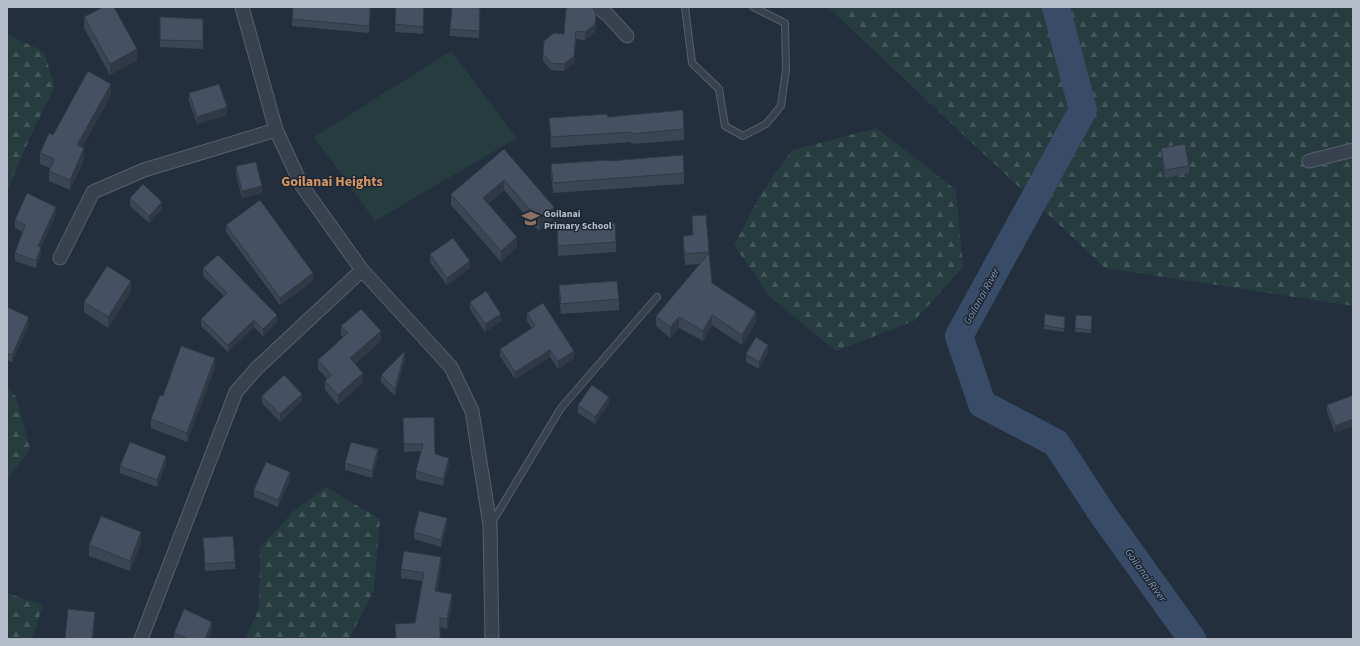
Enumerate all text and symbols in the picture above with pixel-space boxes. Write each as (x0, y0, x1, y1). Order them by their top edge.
district label: Goilanai Heights (281, 172, 383, 192)
place label: Goilanai Primary School (544, 207, 612, 233)
school or university icon: Goilanai Primary School (521, 209, 541, 229)
water label: Goilanai River (960, 264, 1004, 327)
water label: Goilanai River (1121, 546, 1171, 606)

